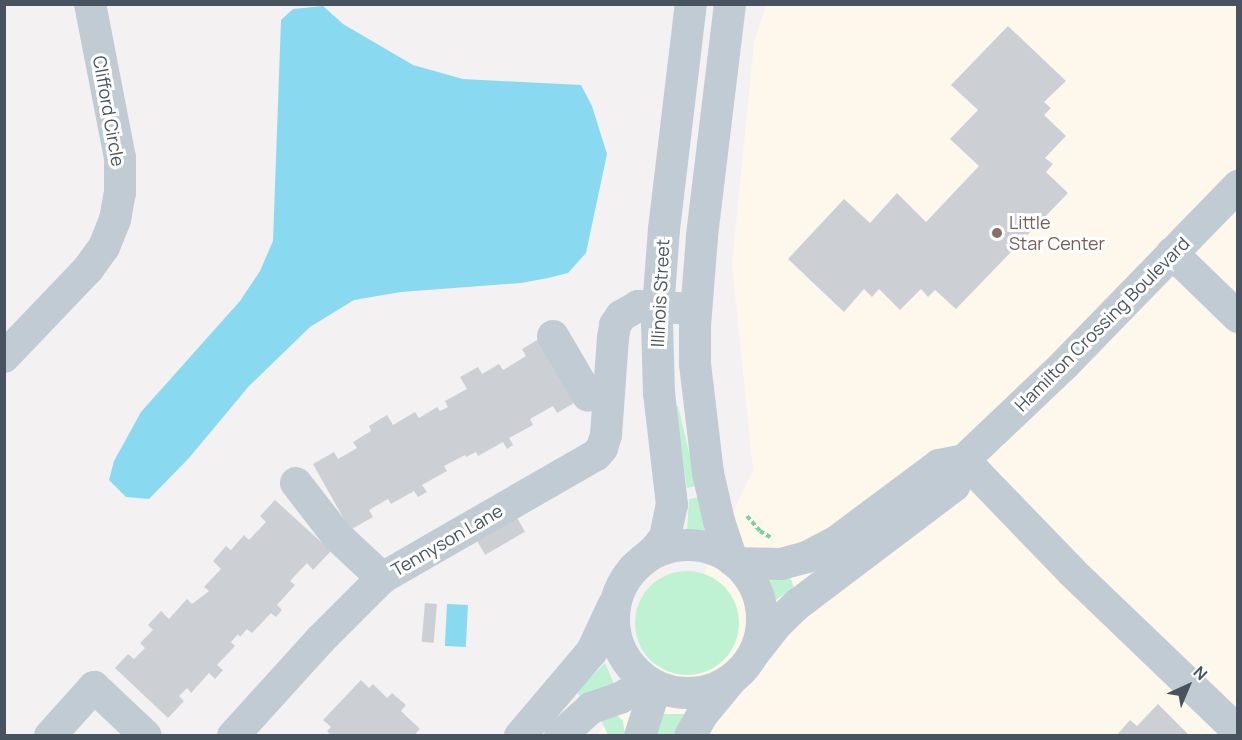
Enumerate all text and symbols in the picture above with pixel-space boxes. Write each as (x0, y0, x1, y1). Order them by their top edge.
street label: Clifford Circle (89, 54, 129, 168)
place label: Little Star Center (1009, 212, 1105, 254)
marker: Little Star Center (990, 226, 1004, 240)
street label: Hamilton Crossing Boulevard (1010, 232, 1194, 416)
street label: Illinois Street (646, 238, 674, 348)
street label: Tennyson Lane (388, 499, 506, 581)
north arrow (1158, 656, 1218, 716)
text: N (1189, 661, 1212, 685)

